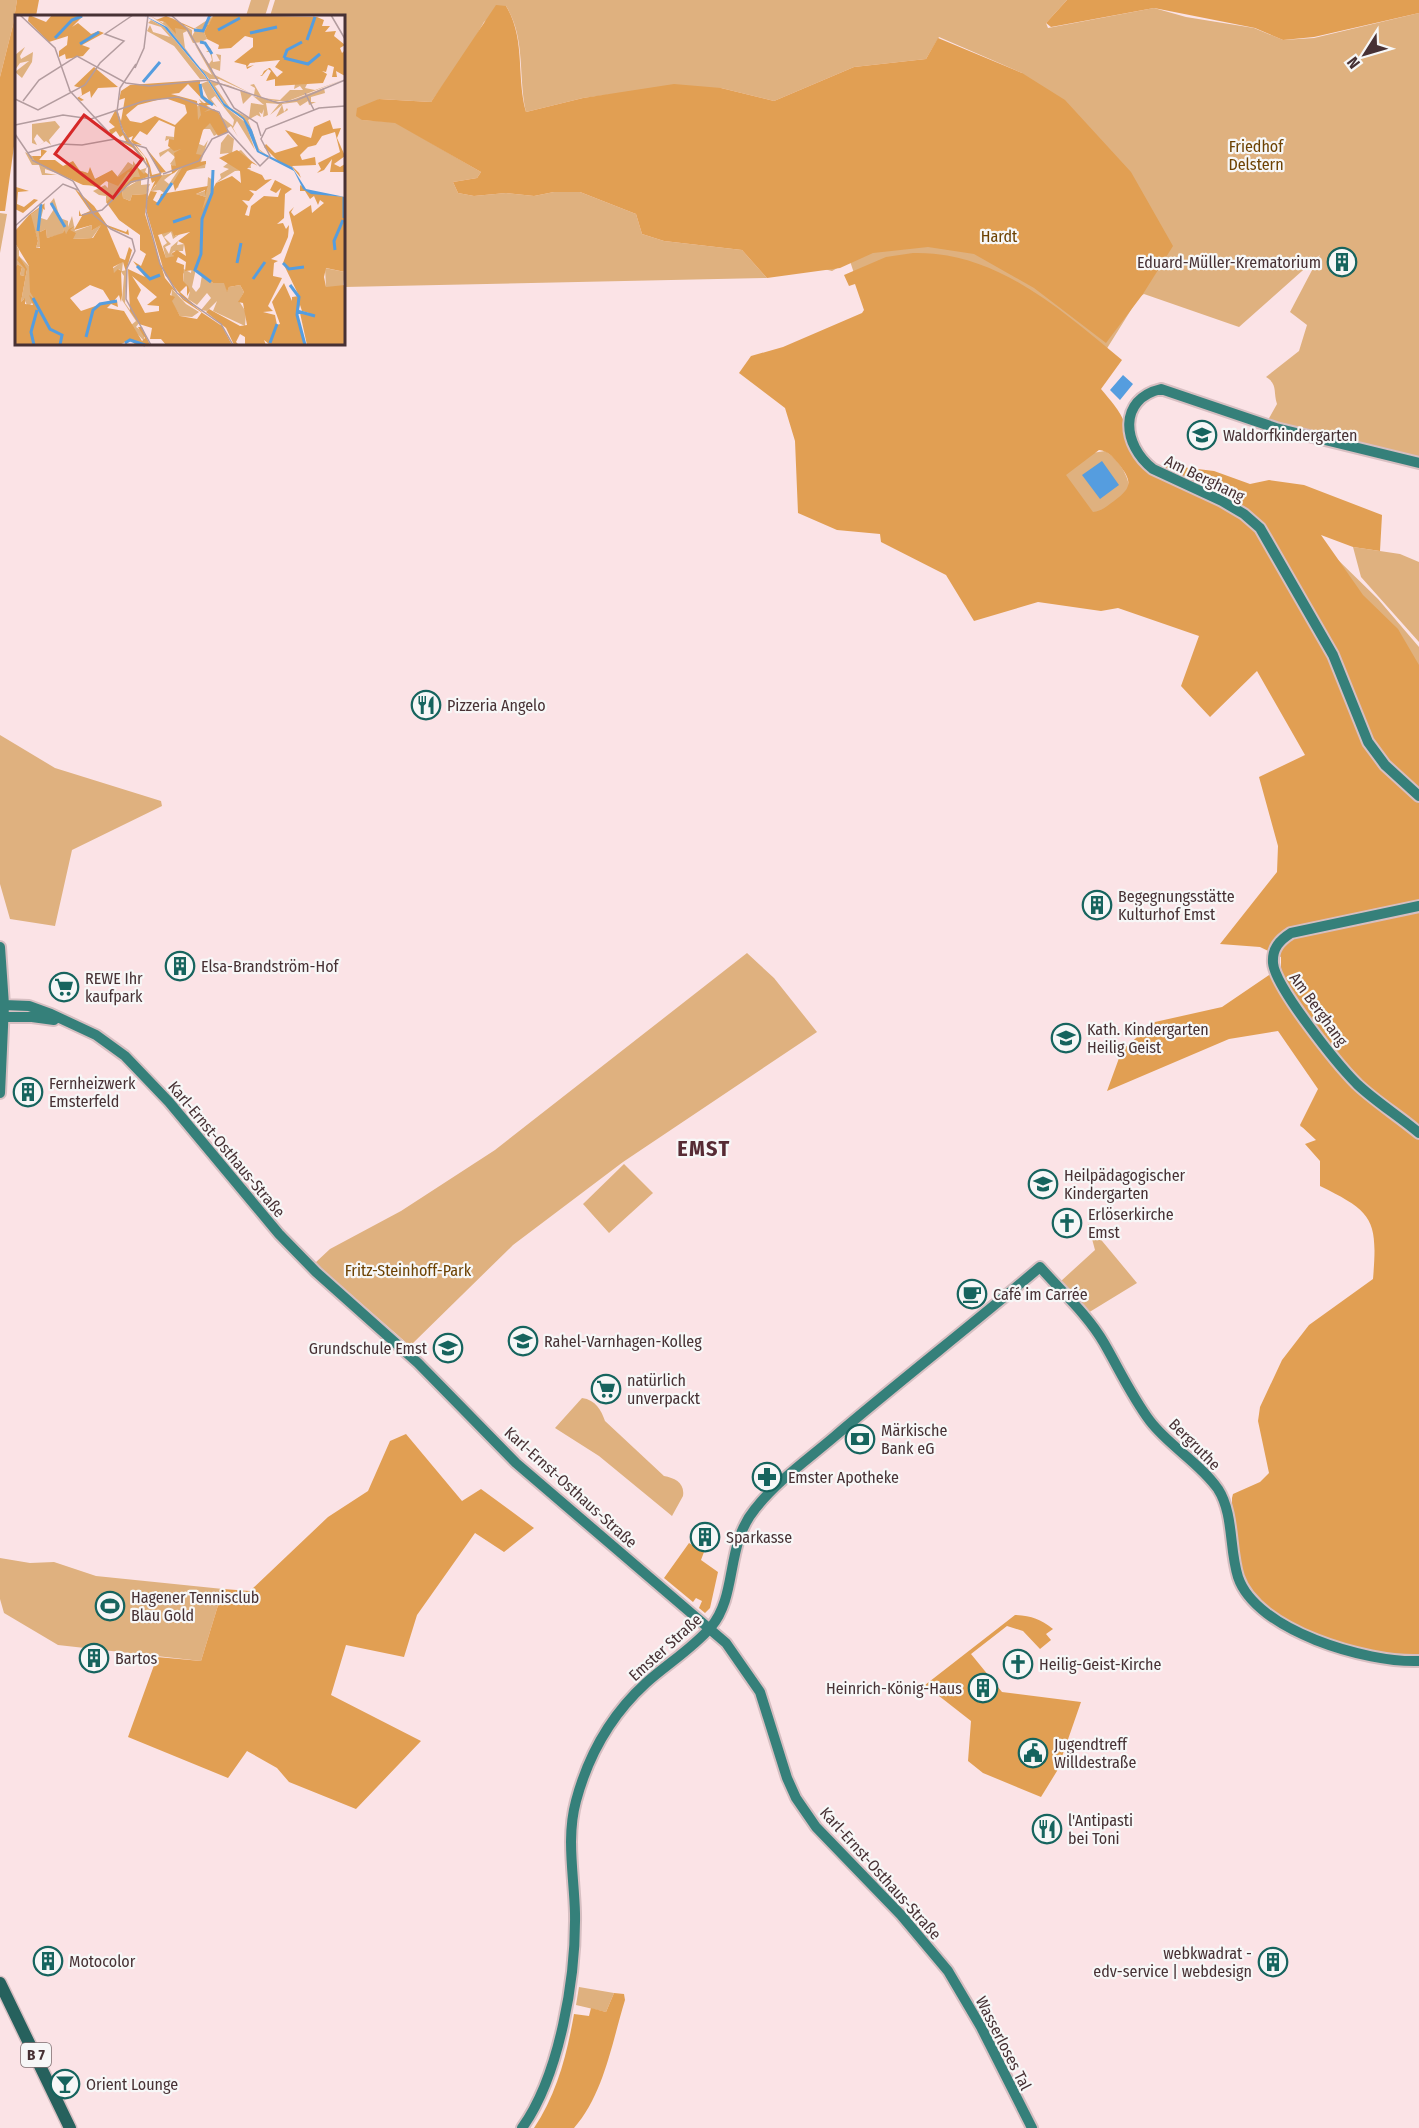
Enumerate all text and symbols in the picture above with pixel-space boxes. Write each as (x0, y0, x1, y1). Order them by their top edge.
inset map (15, 15, 345, 345)
north arrow (1335, 24, 1395, 84)
text: N (1343, 53, 1364, 72)
park label: Friedhof Delstern (1228, 137, 1284, 174)
park label: Hardt (981, 227, 1018, 246)
building icon: Eduard-Müller-Krematorium (1326, 246, 1358, 278)
place label: Eduard-Müller-Krematorium (1137, 253, 1321, 272)
school or university icon: Waldorfkindergarten (1186, 419, 1218, 451)
place label: Waldorfkindergarten (1223, 426, 1358, 445)
street label: Am Berghang (1162, 451, 1248, 506)
restaurant icon: Pizzeria Angelo (410, 689, 442, 721)
place label: Pizzeria Angelo (447, 696, 546, 715)
place label: Begegnungsstätte Kulturhof Emst (1118, 887, 1235, 924)
building icon: Begegnungsstätte Kulturhof Emst (1081, 889, 1113, 921)
building icon: Elsa-Brandström-Hof (164, 950, 196, 982)
place label: Elsa-Brandström-Hof (201, 957, 340, 976)
place label: REWE Ihr kaufpark (85, 969, 143, 1006)
street label: Am Berghang (1286, 969, 1352, 1050)
supermarket icon: REWE Ihr kaufpark (48, 971, 80, 1003)
place label: Kath. Kindergarten Heilig Geist (1087, 1020, 1209, 1057)
school or university icon: Kath. Kindergarten Heilig Geist (1050, 1022, 1082, 1054)
place label: Fernheizwerk Emsterfeld (49, 1074, 136, 1111)
building icon: Fernheizwerk Emsterfeld (12, 1076, 44, 1108)
street label: Karl-Ernst-Osthaus-Straße (164, 1077, 289, 1221)
district label: EMST (677, 1135, 731, 1162)
place label: Heilpädagogischer Kindergarten (1064, 1166, 1186, 1203)
school or university icon: Heilpädagogischer Kindergarten (1027, 1168, 1059, 1200)
place label: Erlöserkirche Emst (1088, 1205, 1174, 1242)
church icon: Erlöserkirche Emst (1051, 1207, 1083, 1239)
park label: Fritz-Steinhoff-Park (345, 1261, 472, 1280)
cafe icon: Café im Carrée (956, 1278, 988, 1310)
place label: Café im Carrée (993, 1285, 1088, 1304)
school or university icon: Rahel-Varnhagen-Kolleg (507, 1325, 539, 1357)
school or university icon: Grundschule Emst (432, 1332, 464, 1364)
place label: Rahel-Varnhagen-Kolleg (544, 1332, 702, 1351)
place label: Grundschule Emst (309, 1339, 428, 1358)
place label: natürlich unverpackt (627, 1371, 701, 1408)
supermarket icon: natürlich unverpackt (590, 1373, 622, 1405)
street label: Bergruthe (1165, 1415, 1224, 1474)
place label: Märkische Bank eG (881, 1421, 947, 1458)
street label: Karl-Ernst-Osthaus-Straße (501, 1423, 641, 1552)
bank icon: Märkische Bank eG (844, 1423, 876, 1455)
pharmacy icon: Emster Apotheke (751, 1461, 783, 1493)
place label: Emster Apotheke (788, 1468, 899, 1487)
building icon: Sparkasse (689, 1521, 721, 1553)
place label: Sparkasse (726, 1528, 792, 1547)
place label: Hagener Tennisclub Blau Gold (131, 1588, 259, 1625)
sports icon: Hagener Tennisclub Blau Gold (94, 1590, 126, 1622)
street label: Emster Straße (625, 1610, 706, 1685)
building icon: Bartos (78, 1642, 110, 1674)
church icon: Heilig-Geist-Kirche (1002, 1648, 1034, 1680)
place label: Bartos (115, 1649, 158, 1668)
place label: Heilig-Geist-Kirche (1039, 1655, 1161, 1674)
building icon: Heinrich-König-Haus (967, 1672, 999, 1704)
place label: Heinrich-König-Haus (826, 1679, 962, 1698)
place label: Jugendtreff Willdestraße (1054, 1735, 1136, 1772)
public building icon: Jugendtreff Willdestraße (1017, 1737, 1049, 1769)
street label: Karl-Ernst-Osthaus-Straße (816, 1803, 945, 1944)
place label: l'Antipasti bei Toni (1068, 1811, 1133, 1848)
restaurant icon: l'Antipasti bei Toni (1031, 1813, 1063, 1845)
place label: webkwadrat - edv-service | webdesign (1093, 1944, 1252, 1981)
building icon: Motocolor (32, 1945, 64, 1977)
building icon: webkwadrat - edv-service | webdesign (1257, 1946, 1289, 1978)
place label: Motocolor (69, 1952, 136, 1971)
street label: Wasserloses Tal (972, 1993, 1035, 2093)
road number: B 7 (21, 2043, 51, 2067)
bar icon: Orient Lounge (49, 2068, 81, 2100)
place label: Orient Lounge (86, 2075, 178, 2094)

